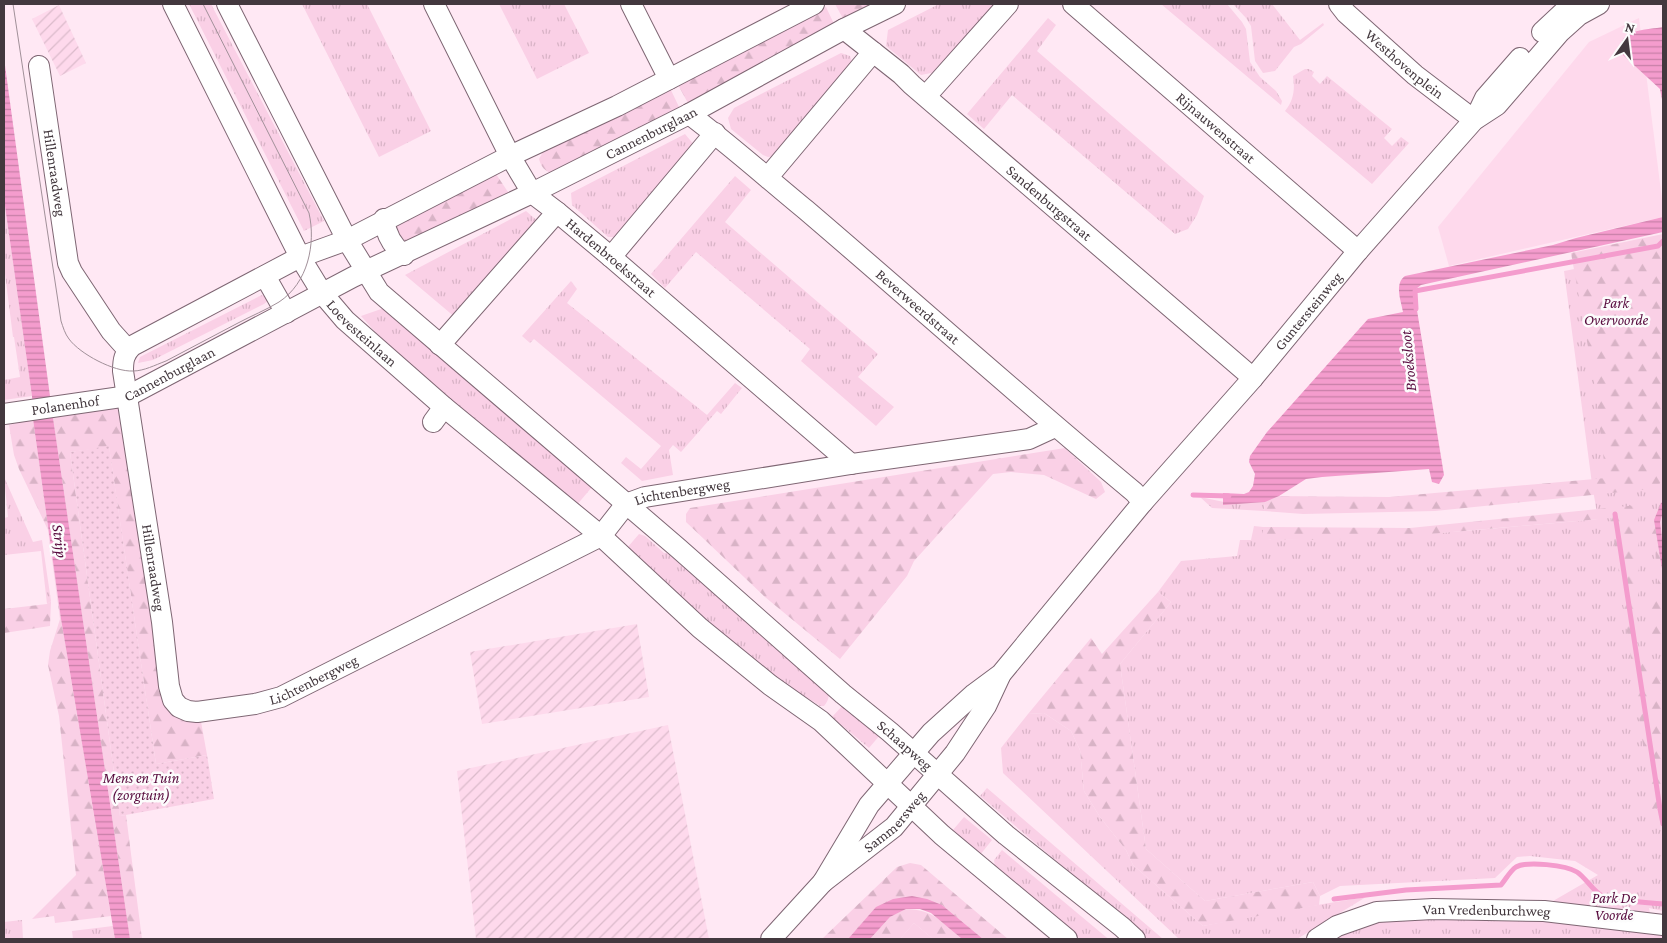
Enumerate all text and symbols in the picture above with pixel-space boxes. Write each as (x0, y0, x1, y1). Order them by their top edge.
north arrow (1602, 15, 1652, 65)
text: N (1624, 18, 1637, 36)
street label: Westhovenplein (1362, 26, 1447, 102)
street label: Rijnauwenstraat (1173, 89, 1259, 167)
street label: Cannenburglaan (603, 103, 700, 163)
street label: Hillenraadweg (40, 128, 69, 218)
street label: Sandenburgstraat (1003, 162, 1096, 245)
street label: Hardenbroekstraat (563, 215, 660, 301)
street label: Beverweerdstraat (873, 266, 963, 348)
street label: Guntersteinweg (1271, 269, 1346, 353)
park label: Park Overvoorde (1584, 295, 1648, 328)
street label: Loevesteinlaan (323, 297, 400, 370)
water label: Broeksloot (1397, 330, 1419, 392)
street label: Cannenburglaan (121, 344, 217, 405)
street label: Polanenhof (30, 392, 102, 418)
street label: Lichtenbergweg (632, 476, 731, 508)
water label: Strijp (48, 523, 71, 559)
street label: Hillenraadweg (139, 523, 168, 613)
street label: Lichtenbergweg (268, 652, 361, 708)
street label: Schaapweg (874, 717, 935, 774)
park label: Mens en Tuin (zorgtuin) (102, 770, 180, 804)
street label: Sammersweg (860, 788, 929, 856)
park label: Park De Voorde (1592, 890, 1637, 923)
street label: Van Vredenburchweg (1422, 901, 1551, 921)

